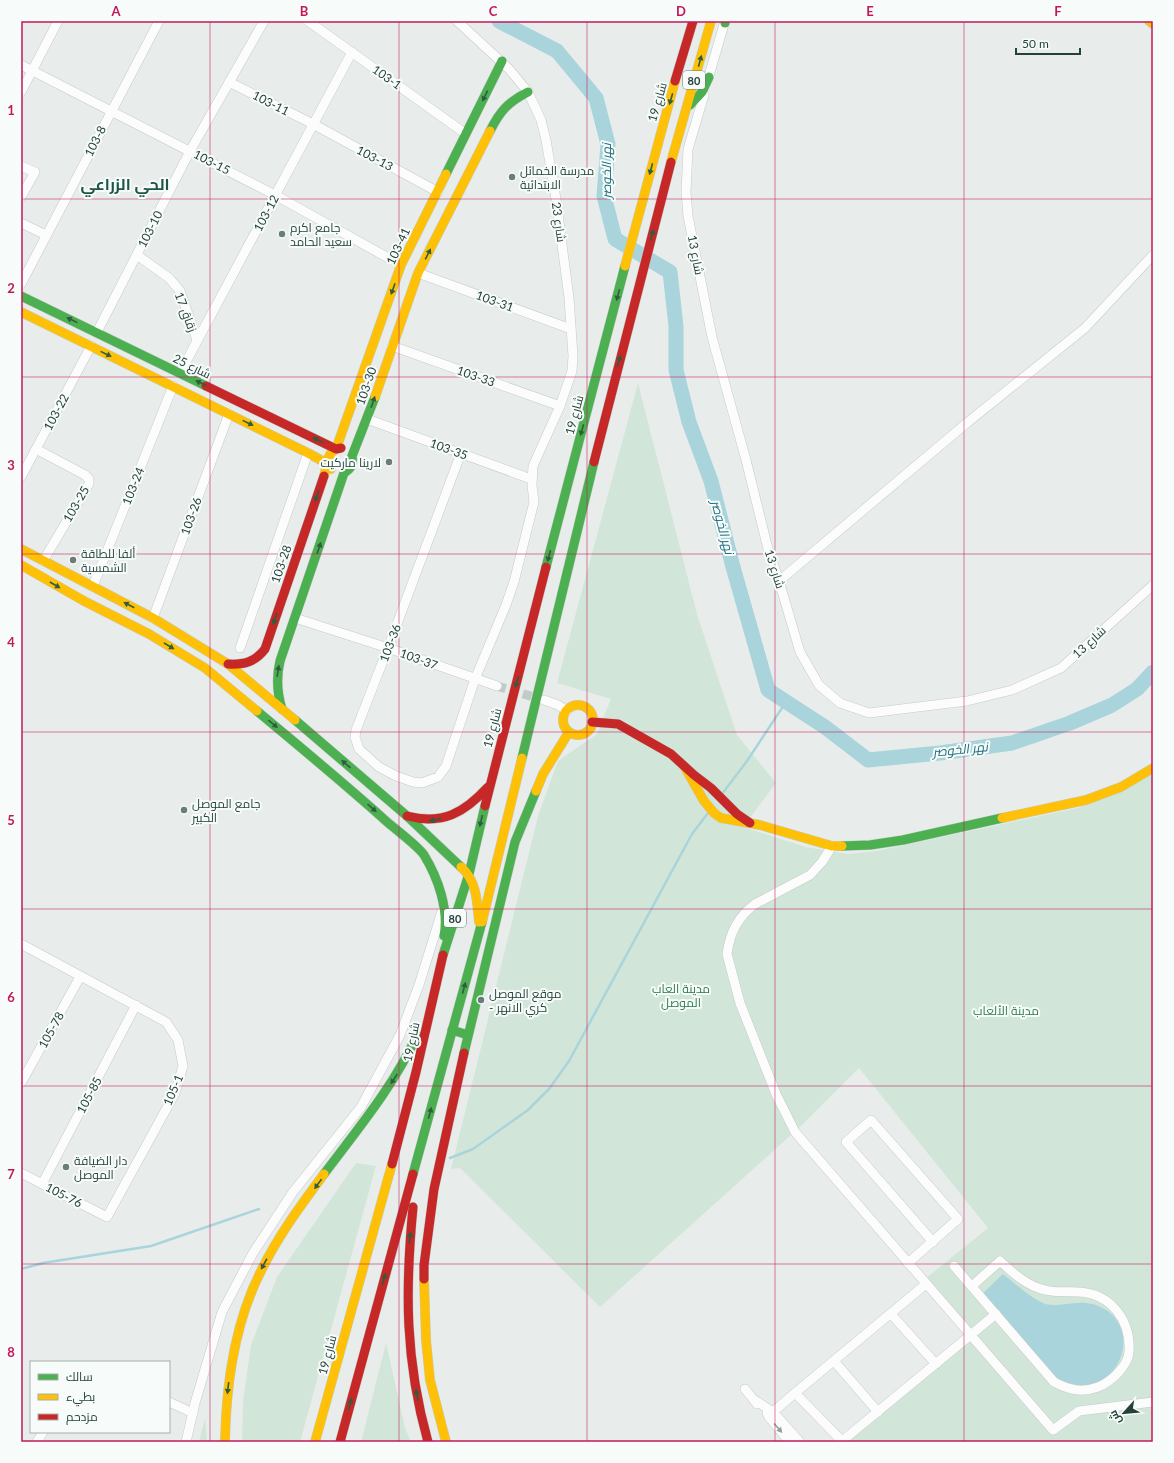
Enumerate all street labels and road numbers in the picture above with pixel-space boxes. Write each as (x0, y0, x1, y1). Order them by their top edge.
street label: 103-1 (369, 62, 405, 92)
road number: 80 (683, 71, 705, 89)
street label: شارع 19 (644, 81, 671, 124)
street label: 103-11 (250, 87, 292, 119)
street label: 103-8 (81, 123, 109, 159)
street label: 103-13 (354, 142, 396, 174)
street label: 103-15 (191, 146, 233, 178)
street label: 103-12 (250, 192, 282, 234)
street label: شارع 23 (548, 201, 569, 243)
street label: 103-10 (134, 208, 166, 250)
street label: 103-41 (383, 225, 413, 267)
street label: شارع 13 (684, 234, 707, 276)
street label: 103-31 (474, 287, 516, 315)
street label: زقاق 17 (172, 290, 200, 334)
street label: شارع 25 (170, 350, 213, 382)
street label: 103-33 (455, 363, 497, 389)
street label: 103-30 (353, 365, 379, 407)
street label: 103-22 (40, 391, 72, 433)
street label: شارع 19 (562, 394, 587, 437)
street label: 103-35 (428, 435, 470, 463)
street label: 103-24 (119, 465, 147, 507)
street label: 103-25 (60, 483, 92, 525)
street label: 103-26 (177, 495, 205, 537)
street label: 103-28 (268, 543, 294, 585)
street label: شارع 13 (761, 548, 788, 591)
street label: 103-36 (376, 622, 404, 664)
street label: شارع 13 (1069, 623, 1110, 662)
street label: 103-37 (398, 645, 440, 673)
street label: شارع 19 (480, 707, 505, 750)
road number: 80 (444, 909, 466, 927)
street label: 105-78 (35, 1009, 67, 1051)
street label: شارع 19 (399, 1021, 424, 1063)
street label: 105-1 (160, 1072, 186, 1108)
street label: 105-85 (73, 1074, 105, 1116)
street label: 105-76 (43, 1179, 85, 1211)
street label: شارع 19 (315, 1334, 340, 1377)

